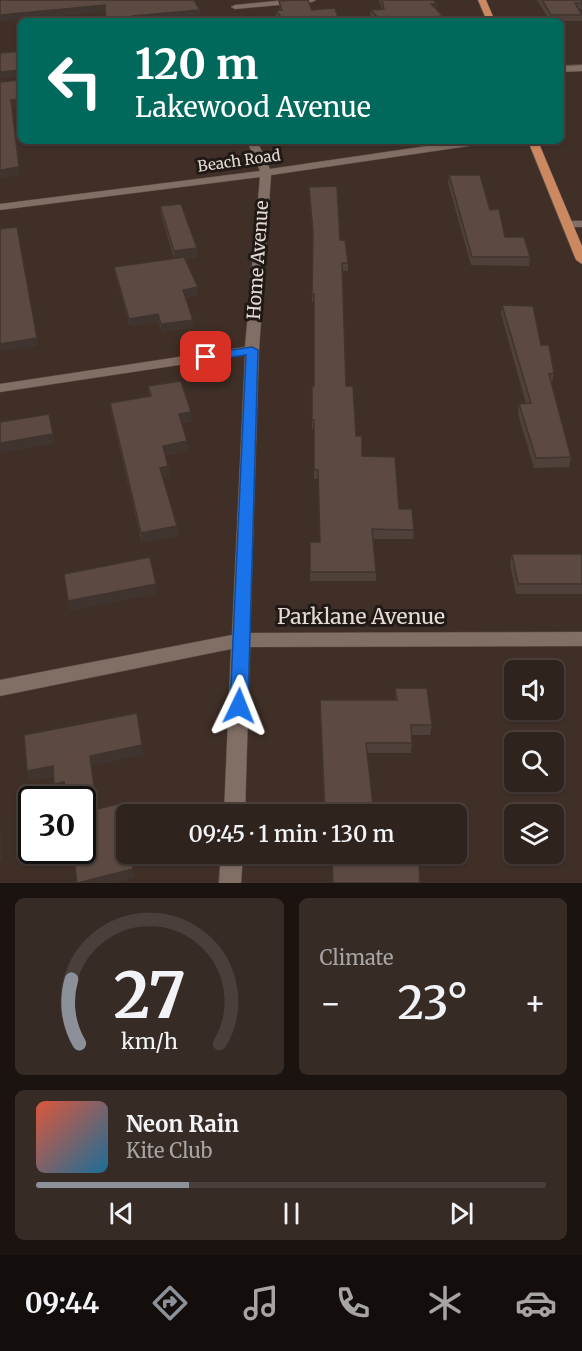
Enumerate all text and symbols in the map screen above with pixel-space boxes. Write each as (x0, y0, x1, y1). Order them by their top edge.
text: 120 m (135, 38, 258, 90)
icon: left (36, 42, 114, 120)
text: Lakewood Avenue (135, 90, 371, 124)
street label: Beach Road (196, 145, 282, 176)
street label: Home Avenue (242, 200, 273, 320)
pin (180, 331, 231, 382)
icon: arrive (189, 340, 222, 373)
street label: Parklane Avenue (277, 603, 445, 630)
map controls (504, 660, 564, 864)
button: sound (504, 660, 564, 720)
position arrow (207, 674, 271, 738)
button: search (504, 732, 564, 792)
speed limit sign: 30 (18, 786, 96, 864)
button: layers (504, 804, 564, 864)
text: 09:45 · 1 min · 130 m (189, 820, 394, 848)
text: Climate (320, 945, 394, 970)
text: 27 (113, 957, 185, 1035)
text: 23° (397, 975, 468, 1031)
text: − (320, 983, 342, 1024)
text: + (524, 983, 546, 1024)
text: km/h (121, 1028, 178, 1055)
text: Neon Rain (126, 1110, 239, 1138)
text: Kite Club (126, 1138, 212, 1163)
icon: previous (105, 1197, 138, 1230)
icon: pause (275, 1197, 308, 1230)
icon: next (445, 1197, 478, 1230)
icon: directions (149, 1282, 191, 1324)
icon: music (240, 1282, 282, 1324)
icon: phone (332, 1282, 374, 1324)
icon: climate (424, 1282, 466, 1324)
icon: car (515, 1282, 557, 1324)
text: 09:44 (25, 1286, 99, 1320)

